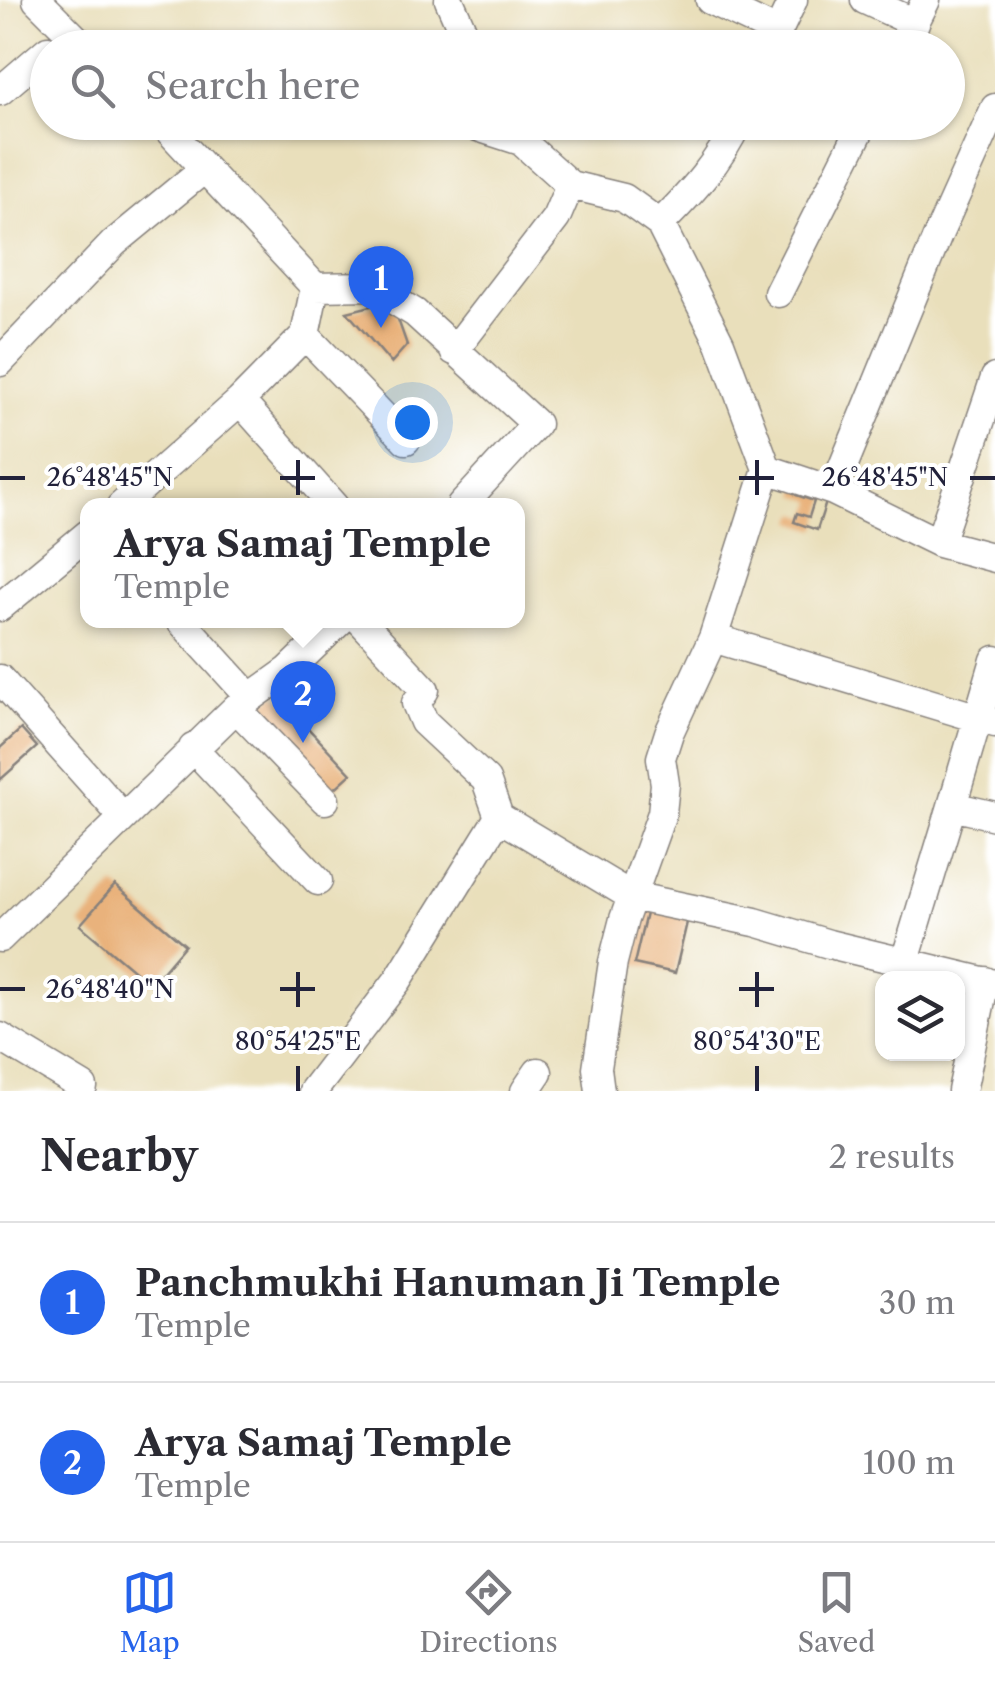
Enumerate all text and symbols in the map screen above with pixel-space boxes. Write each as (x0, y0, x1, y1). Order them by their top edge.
search box (30, 30, 965, 140)
icon: search (65, 58, 120, 113)
text: Search here (145, 62, 360, 109)
pin: 1 (348, 245, 414, 328)
your location (387, 397, 438, 448)
text: 26°48'45"N (47, 462, 173, 493)
text: 26°48'45"N (822, 462, 948, 493)
popup (80, 498, 525, 628)
text: Arya Samaj Temple (114, 520, 491, 567)
text: Temple (114, 567, 230, 606)
pin: 2 (270, 660, 336, 743)
map controls (875, 971, 965, 1061)
button: layers (875, 971, 965, 1061)
text: 26°48'40"N (46, 974, 174, 1005)
text: 80°54'25"E (235, 1026, 361, 1057)
text: 80°54'30"E (693, 1026, 821, 1057)
text: Nearby (40, 1130, 198, 1182)
text: 2 results (829, 1137, 955, 1176)
text: Panchmukhi Hanuman Ji Temple (135, 1259, 780, 1306)
text: 1 (65, 1283, 80, 1322)
text: 30 m (879, 1283, 955, 1322)
text: Temple (135, 1306, 251, 1345)
text: Arya Samaj Temple (135, 1419, 512, 1466)
text: 2 (63, 1443, 82, 1482)
text: 100 m (863, 1443, 955, 1482)
text: Temple (135, 1466, 251, 1505)
tab: Map (120, 1565, 180, 1659)
tab: Directions (419, 1565, 558, 1659)
tab: Saved (797, 1565, 875, 1659)

